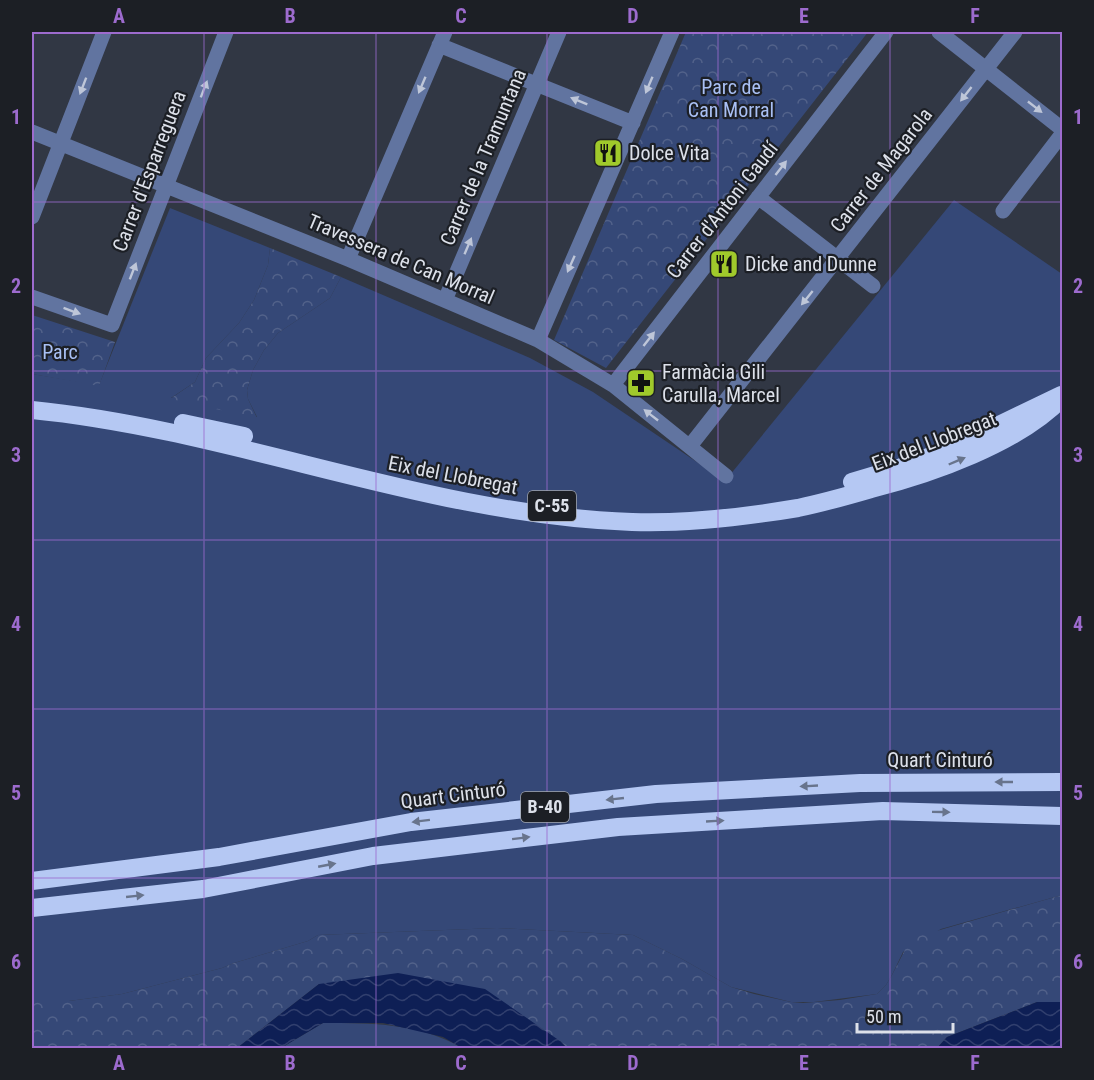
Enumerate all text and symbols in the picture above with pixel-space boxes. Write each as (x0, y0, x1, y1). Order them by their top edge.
text: A (113, 4, 125, 28)
text: B (284, 4, 296, 28)
text: C (455, 4, 467, 28)
text: D (627, 4, 639, 28)
text: E (799, 4, 809, 28)
text: F (970, 4, 980, 28)
street label: Carrer de la Tramuntana (435, 65, 531, 249)
park label: Parc de Can Morral (688, 75, 774, 122)
one-way arrow (78, 77, 88, 95)
one-way arrow (417, 77, 427, 95)
one-way arrow (644, 77, 654, 95)
one-way arrow (200, 80, 209, 98)
street label: Carrer d'Esparreguera (107, 87, 191, 255)
one-way arrow (961, 87, 973, 102)
one-way arrow (570, 96, 588, 105)
one-way arrow (1027, 100, 1042, 112)
street label: Carrer de Magarola (825, 103, 937, 237)
text: 1 (11, 105, 21, 129)
text: 1 (1073, 105, 1083, 129)
street label: Carrer d'Antoni Gaudí (661, 136, 784, 283)
restaurant icon: Dolce Vita (592, 137, 624, 169)
place label: Dolce Vita (629, 141, 710, 165)
one-way arrow (774, 160, 786, 175)
street label: Travessera de Can Morral (304, 209, 498, 309)
one-way arrow (463, 236, 473, 254)
restaurant icon: Dicke and Dunne (708, 248, 740, 280)
place label: Dicke and Dunne (745, 252, 877, 276)
one-way arrow (566, 255, 576, 273)
one-way arrow (128, 261, 138, 279)
text: 2 (11, 274, 21, 298)
text: 2 (1073, 274, 1083, 298)
one-way arrow (802, 290, 814, 305)
one-way arrow (63, 306, 81, 316)
one-way arrow (642, 331, 654, 346)
park label: Parc (42, 340, 78, 364)
place label: Farmàcia Gili Carulla, Marcel (662, 360, 780, 407)
pharmacy icon: Farmàcia Gili Carulla, Marcel (625, 367, 657, 399)
street label: Eix del Llobregat (869, 406, 1000, 476)
one-way arrow (643, 409, 659, 422)
text: 3 (11, 443, 21, 467)
text: 3 (1073, 443, 1083, 467)
street label: Eix del Llobregat (386, 451, 520, 499)
one-way arrow (948, 456, 965, 465)
road number: C-55 (528, 491, 576, 521)
text: 4 (11, 612, 21, 636)
text: 4 (1073, 612, 1083, 636)
street label: Quart Cinturó (887, 748, 993, 772)
street label: Quart Cinturó (399, 777, 507, 813)
one-way arrow (995, 777, 1014, 787)
text: 5 (11, 781, 21, 805)
one-way arrow (800, 781, 819, 790)
text: 5 (1073, 781, 1083, 805)
road number: B-40 (521, 792, 569, 822)
one-way arrow (605, 794, 624, 804)
one-way arrow (932, 807, 951, 817)
one-way arrow (411, 816, 430, 825)
one-way arrow (705, 816, 724, 825)
one-way arrow (511, 834, 530, 843)
one-way arrow (318, 860, 337, 869)
one-way arrow (126, 891, 145, 901)
text: 6 (11, 950, 21, 974)
text: 6 (1073, 950, 1083, 974)
scale bar (857, 996, 953, 1034)
text: 50 m (866, 1006, 901, 1027)
text: A (113, 1051, 125, 1075)
text: B (284, 1051, 296, 1075)
text: C (455, 1051, 467, 1075)
text: D (627, 1051, 639, 1075)
text: E (799, 1051, 809, 1075)
text: F (970, 1051, 980, 1075)

